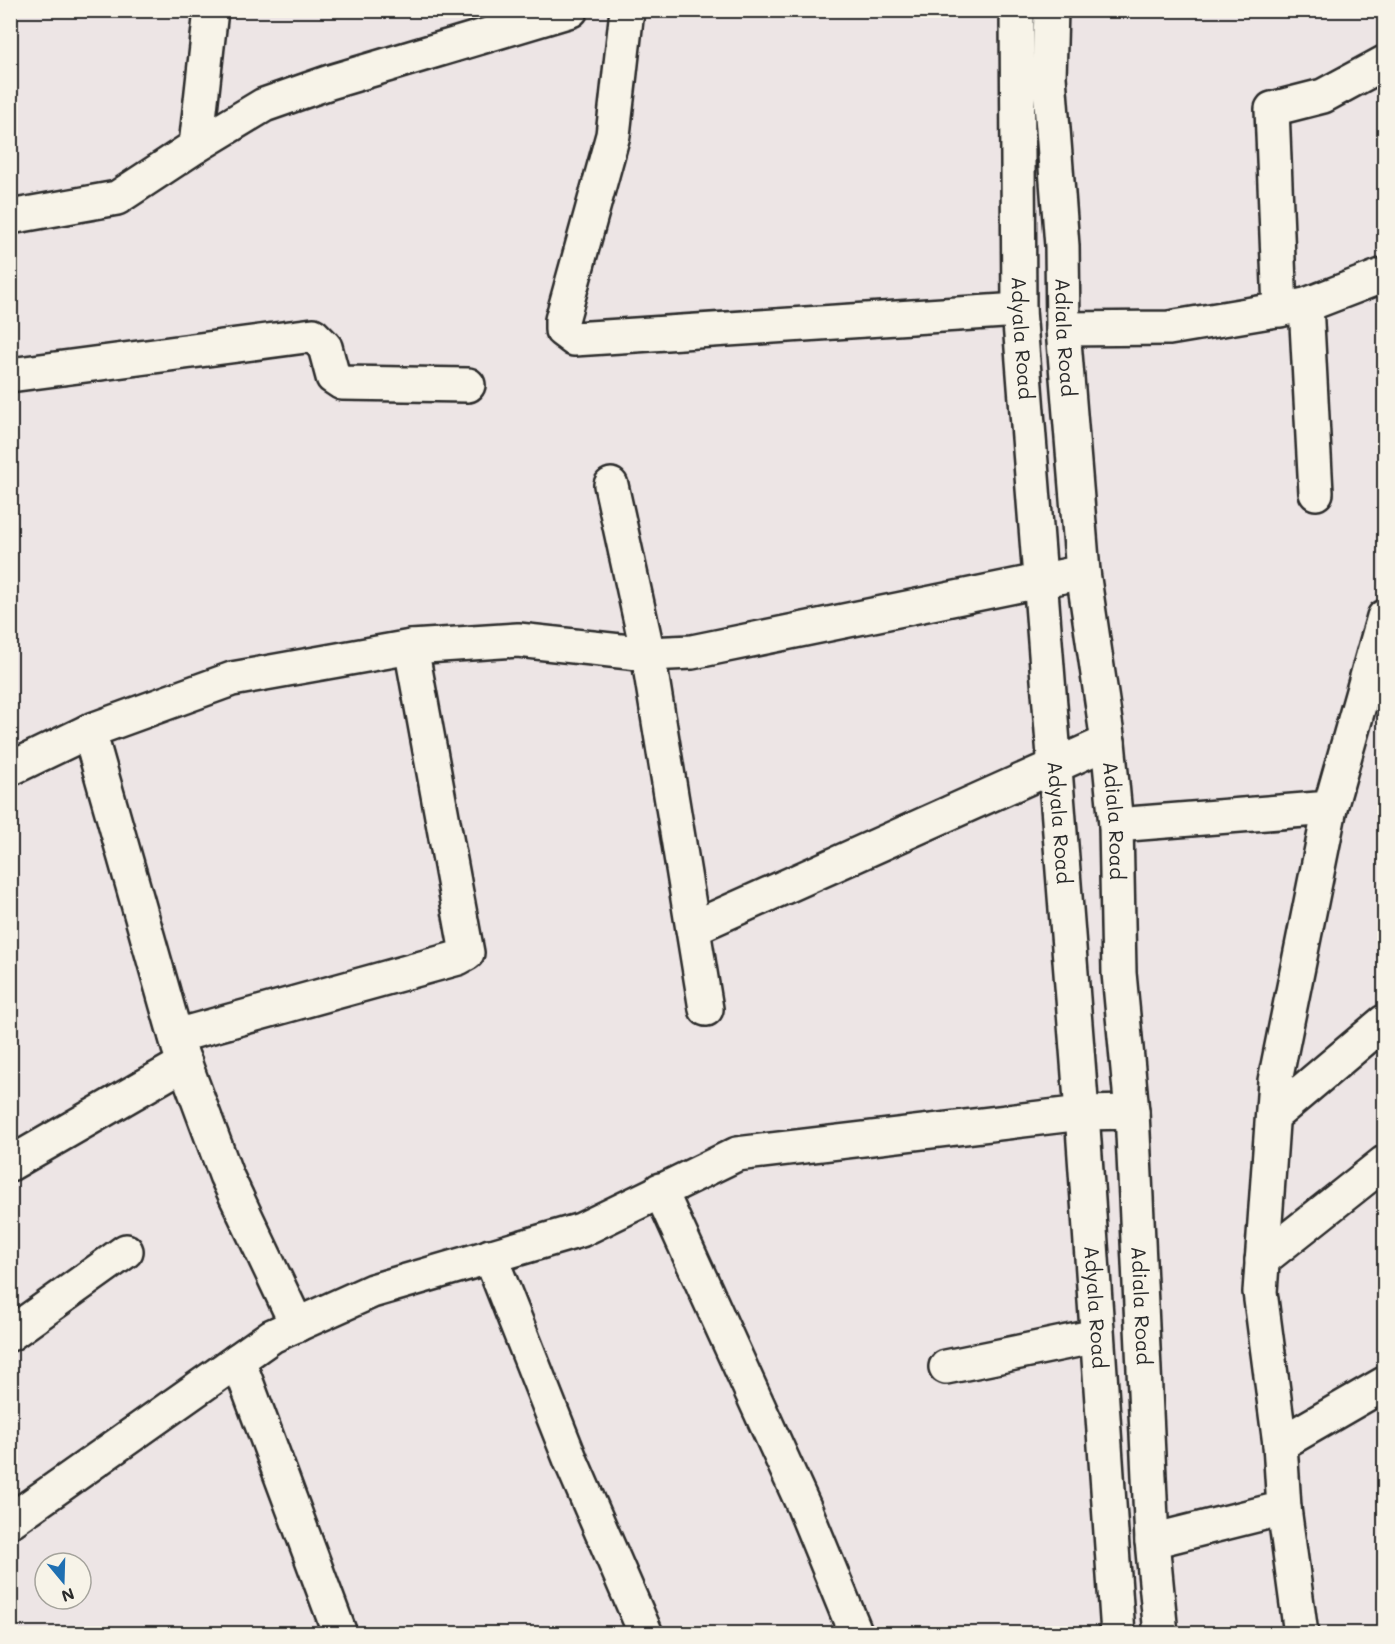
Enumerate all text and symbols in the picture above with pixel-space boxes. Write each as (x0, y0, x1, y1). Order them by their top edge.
street label: Adyala Road (1007, 276, 1040, 400)
street label: Adiala Road (1050, 278, 1083, 398)
street label: Adyala Road (1042, 760, 1078, 885)
street label: Adiala Road (1098, 760, 1131, 880)
street label: Adyala Road (1079, 1245, 1114, 1369)
street label: Adiala Road (1126, 1246, 1158, 1366)
north arrow (33, 1551, 93, 1611)
text: N (59, 1584, 77, 1608)

